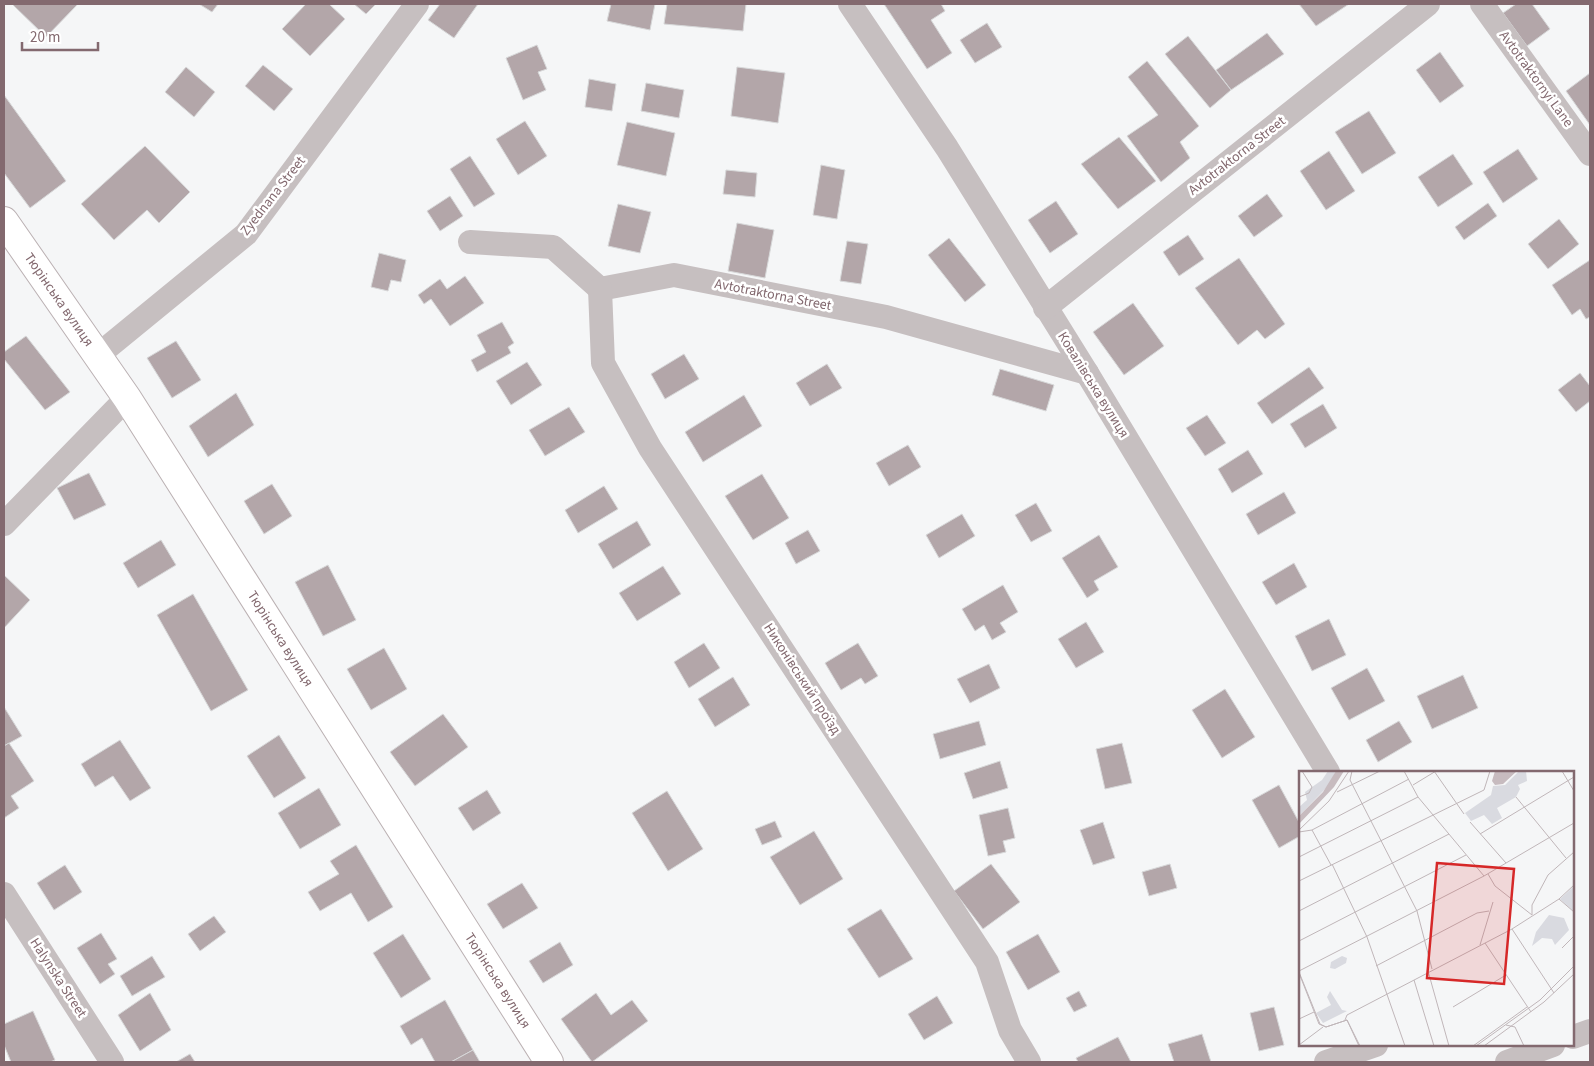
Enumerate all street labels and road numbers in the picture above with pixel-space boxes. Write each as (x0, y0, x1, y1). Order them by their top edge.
street label: Avtotraktornyi Lane (1494, 27, 1578, 131)
street label: Avtotraktorna Street (1184, 111, 1290, 200)
street label: Zyednana Street (236, 152, 311, 240)
street label: Тюрінська вулиця (19, 249, 98, 351)
street label: Avtotraktorna Street (713, 274, 833, 316)
street label: Ковалівська вулиця (1052, 328, 1134, 442)
street label: Тюрінська вулиця (242, 587, 318, 691)
street label: Никонівський проїзд (759, 619, 846, 739)
street label: Тюрінська вулиця (459, 929, 535, 1033)
street label: Halynska Street (25, 934, 91, 1022)

